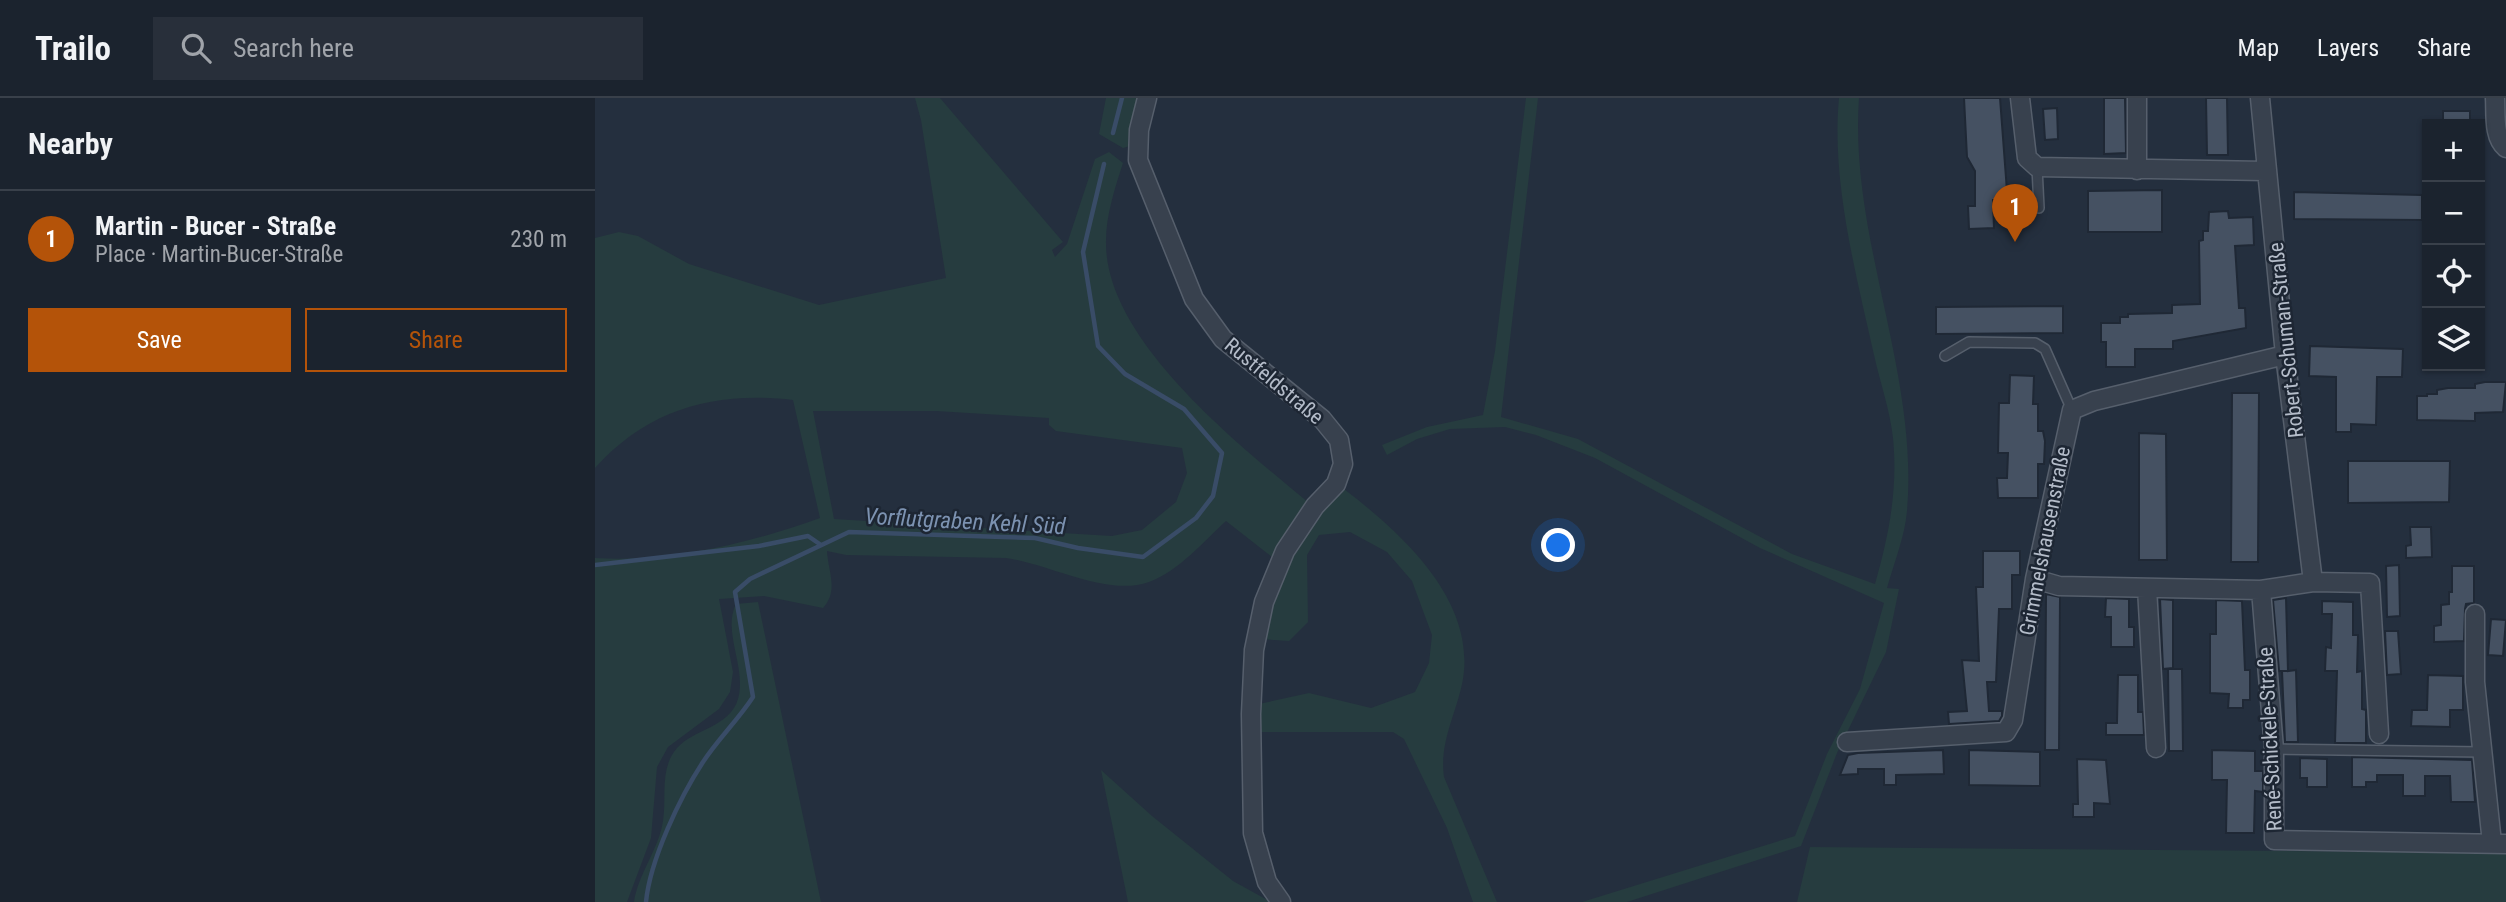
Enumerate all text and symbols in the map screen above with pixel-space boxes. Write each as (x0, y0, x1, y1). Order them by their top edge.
search box (153, 17, 643, 80)
text: Trailo (35, 29, 111, 68)
icon: search (177, 29, 215, 67)
text: Search here (233, 33, 354, 63)
text: Map (2238, 34, 2279, 62)
text: Layers (2317, 34, 2379, 62)
text: Share (2417, 34, 2471, 62)
map controls (2422, 119, 2485, 371)
button: + (2422, 119, 2485, 182)
text: Nearby (28, 126, 113, 161)
button: − (2422, 182, 2485, 245)
pin: 1 (1992, 184, 2038, 242)
text: Martin - Bucer - Straße (95, 211, 336, 241)
text: 1 (45, 226, 57, 253)
text: 230 m (510, 226, 567, 253)
text: Place · Martin-Bucer-Straße (95, 241, 343, 268)
street label: Robert-Schuman-Straße (2264, 241, 2308, 439)
button: locate (2422, 245, 2485, 308)
button: Save (28, 308, 291, 372)
button: Share (305, 308, 567, 372)
button: layers (2422, 308, 2485, 371)
street label: Rustfeldstraße (1220, 333, 1328, 429)
street label: Grimmelshausenstraße (2015, 444, 2075, 638)
water label: Vorflutgraben Kehl Süd (864, 503, 1067, 540)
your location (1541, 528, 1575, 562)
street label: René-Schickele-Straße (2253, 646, 2287, 832)

